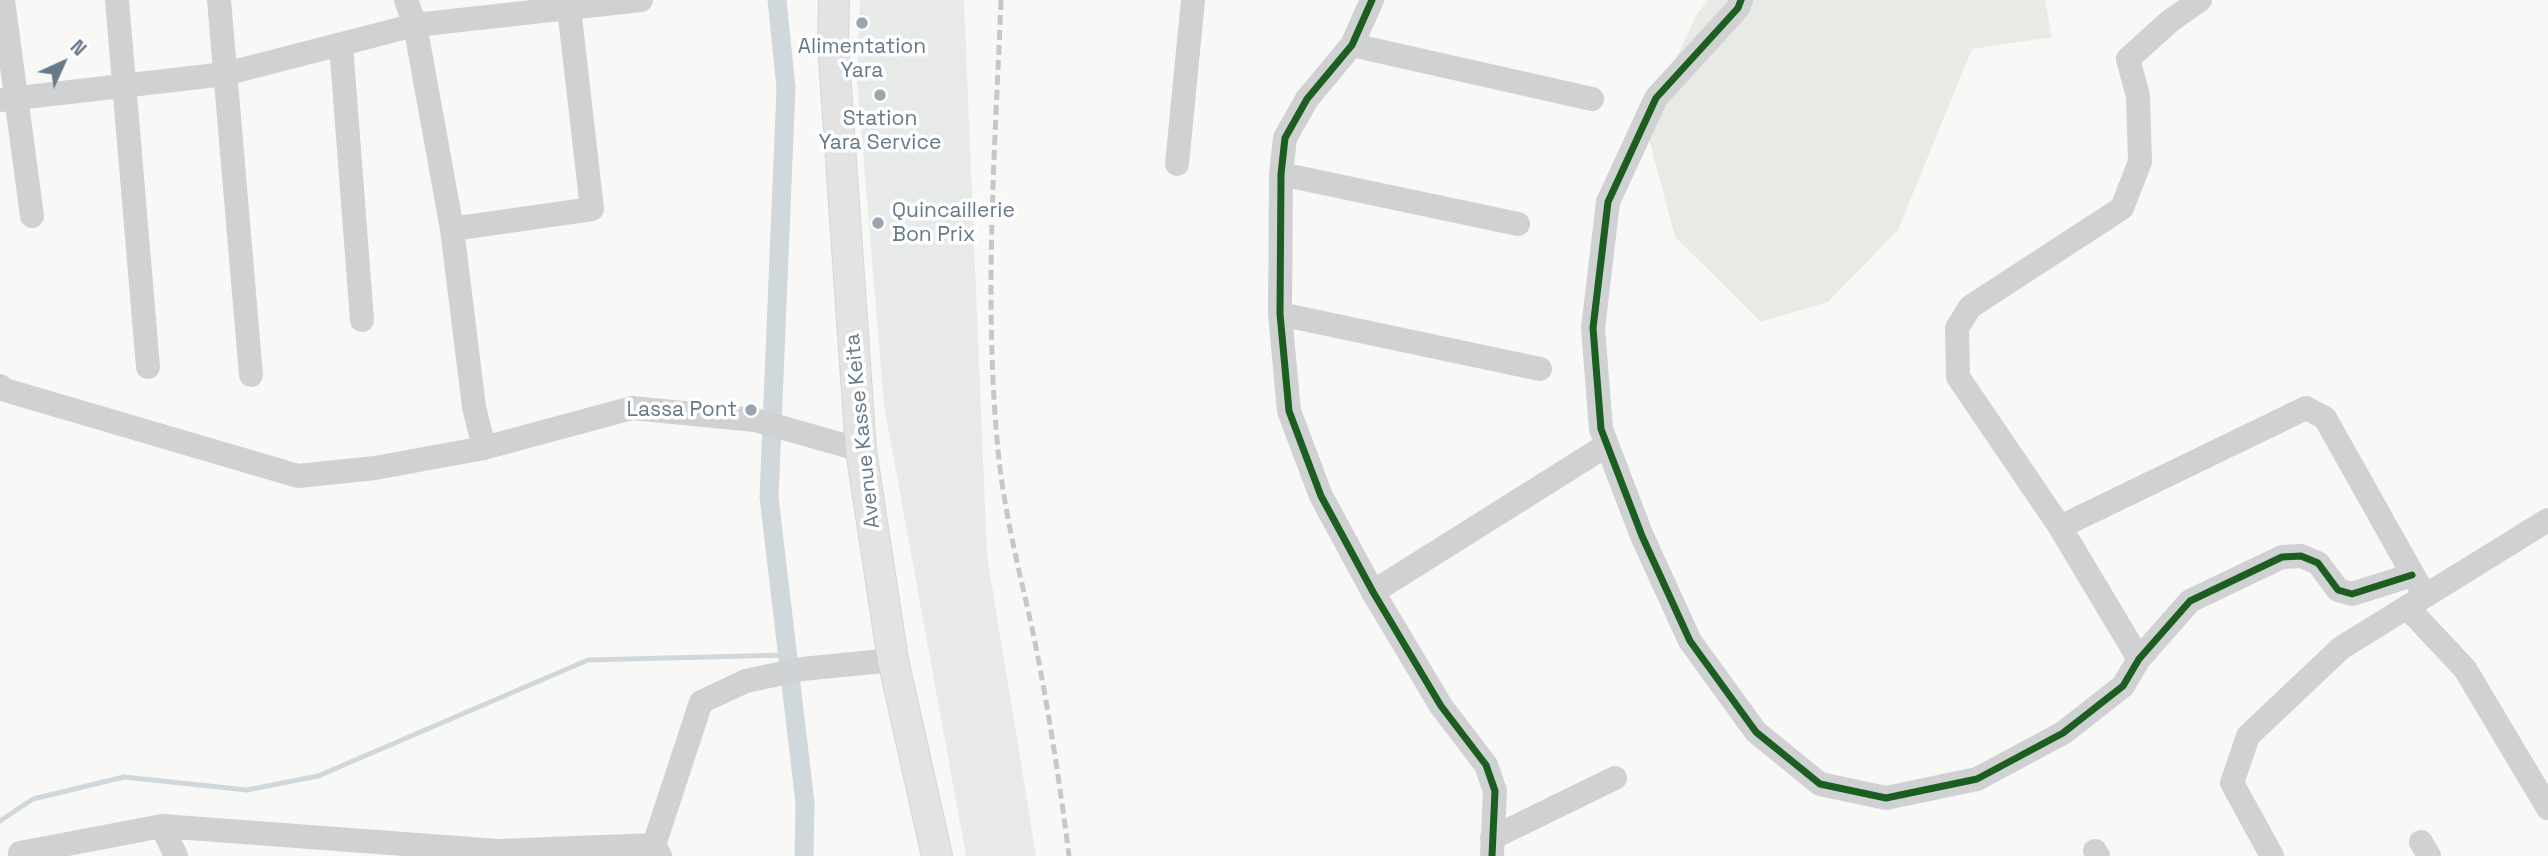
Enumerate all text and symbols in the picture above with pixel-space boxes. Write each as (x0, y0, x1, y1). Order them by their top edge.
marker: Alimentation Yara (854, 15, 870, 31)
north arrow (28, 28, 98, 98)
text: N (65, 34, 92, 61)
place label: Alimentation Yara (798, 34, 926, 84)
marker: Station Yara Service (872, 87, 888, 103)
place label: Station Yara Service (819, 106, 941, 156)
place label: Quincaillerie Bon Prix (892, 198, 1015, 248)
marker: Quincaillerie Bon Prix (870, 215, 886, 231)
street label: Avenue Kasse Keita (840, 332, 886, 530)
place label: Lassa Pont (627, 397, 737, 423)
marker: Lassa Pont (743, 402, 759, 418)

